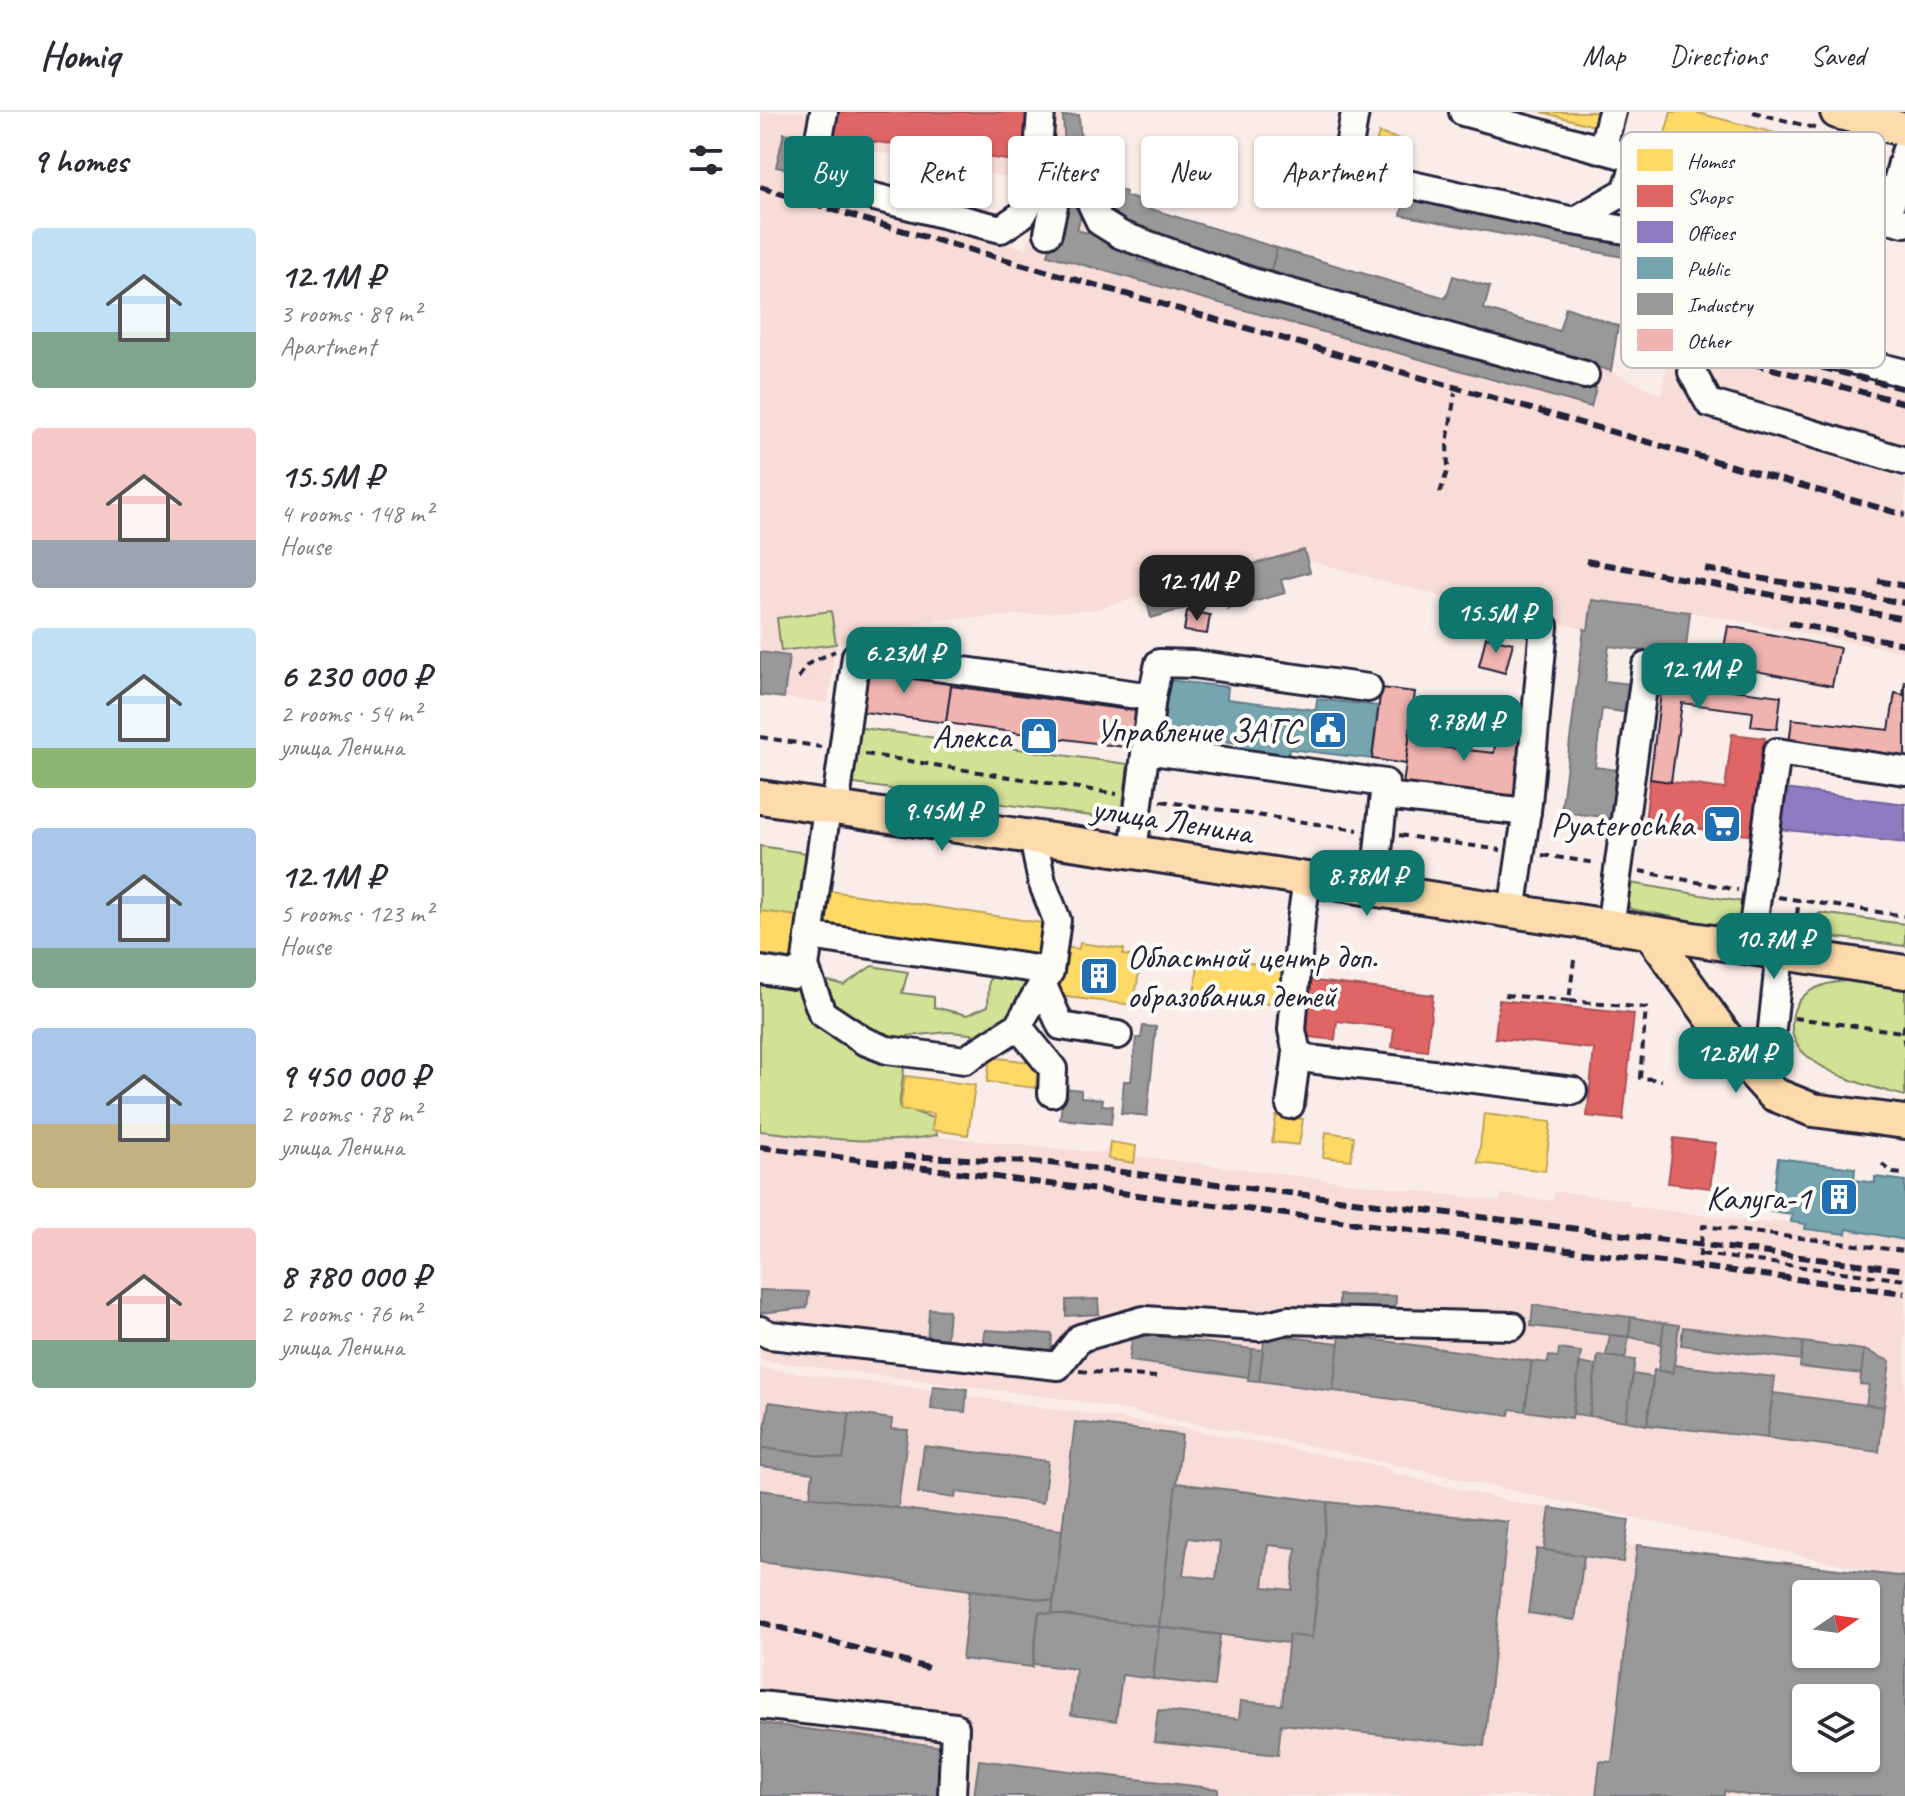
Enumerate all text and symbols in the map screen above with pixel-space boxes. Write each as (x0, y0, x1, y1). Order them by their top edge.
text: Homiq (40, 32, 119, 79)
text: Map (1582, 38, 1625, 73)
text: Directions (1669, 38, 1767, 73)
text: Saved (1811, 38, 1865, 73)
legend (1621, 132, 1885, 368)
chip: Buy (784, 136, 874, 208)
chip: Rent (890, 136, 992, 208)
chip: Filters (1008, 136, 1125, 208)
chip: New (1141, 136, 1238, 208)
chip: Apartment (1254, 136, 1413, 208)
icon: filters (684, 138, 728, 182)
text: 9 homes (32, 139, 128, 182)
text: Homes (1687, 147, 1736, 175)
text: Shops (1687, 183, 1734, 211)
text: Offices (1687, 219, 1736, 247)
text: 12.1M ₽ (280, 254, 383, 297)
text: Public (1687, 255, 1731, 283)
icon: home (96, 260, 192, 356)
text: Industry (1687, 291, 1755, 319)
text: 3 rooms · 89 m² (280, 297, 421, 330)
text: Other (1687, 327, 1733, 355)
text: Apartment (280, 330, 376, 363)
text: 15.5M ₽ (280, 454, 382, 497)
icon: home (96, 460, 192, 556)
text: 4 rooms · 148 m² (280, 497, 432, 530)
text: House (280, 530, 331, 563)
pin: 12.1M ₽ (1123, 555, 1271, 623)
text: 12.1M ₽ (1158, 564, 1236, 597)
pin: 15.5M ₽ (1422, 587, 1570, 655)
text: 15.5M ₽ (1457, 596, 1535, 629)
pin: 6.23M ₽ (830, 627, 978, 695)
text: 6.23M ₽ (864, 636, 944, 669)
pin: 12.1M ₽ (1625, 643, 1773, 711)
text: 12.1M ₽ (1660, 652, 1738, 685)
text: 6 230 000 ₽ (280, 654, 430, 697)
icon: home (96, 660, 192, 756)
pin: 9.78M ₽ (1390, 695, 1538, 763)
text: 2 rooms · 54 m² (280, 697, 421, 730)
text: 9.78M ₽ (1425, 704, 1503, 737)
place label: Управление ЗАГС (1096, 709, 1304, 752)
public building icon: Управление ЗАГС (1307, 709, 1349, 751)
place label: Алекса (932, 715, 1013, 758)
shop icon: Алекса (1018, 715, 1060, 757)
text: улица Ленина (280, 730, 404, 763)
pin: 9.45M ₽ (868, 785, 1016, 853)
street label: улица Ленина (1087, 786, 1258, 854)
text: 9.45M ₽ (903, 794, 981, 827)
place label: Pyaterochka (1551, 803, 1696, 846)
supermarket icon: Pyaterochka (1701, 803, 1743, 845)
pin: 8.78M ₽ (1293, 850, 1441, 918)
text: 12.1M ₽ (280, 854, 383, 897)
text: 8.78M ₽ (1328, 859, 1406, 892)
icon: home (96, 860, 192, 956)
text: 5 rooms · 123 m² (280, 897, 432, 930)
pin: 10.7M ₽ (1700, 913, 1848, 981)
text: 10.7M ₽ (1735, 922, 1813, 955)
text: House (280, 930, 331, 963)
place label: Областной центр доп. образования детей (1127, 935, 1378, 1017)
building icon: Областной центр доп. образования детей (1078, 955, 1120, 997)
pin: 12.8M ₽ (1662, 1027, 1810, 1095)
text: 12.8M ₽ (1697, 1036, 1775, 1069)
text: 9 450 000 ₽ (280, 1054, 428, 1097)
icon: home (96, 1060, 192, 1156)
text: 2 rooms · 78 m² (280, 1097, 421, 1130)
text: улица Ленина (280, 1130, 404, 1163)
place label: Калуга-1 (1706, 1176, 1813, 1219)
building icon: Калуга-1 (1818, 1176, 1860, 1218)
text: 8 780 000 ₽ (280, 1254, 429, 1297)
icon: home (96, 1260, 192, 1356)
text: 2 rooms · 76 m² (280, 1297, 421, 1330)
text: улица Ленина (280, 1330, 404, 1363)
north arrow (1792, 1580, 1880, 1668)
map controls (1792, 1580, 1880, 1772)
button: layers (1792, 1684, 1880, 1772)

